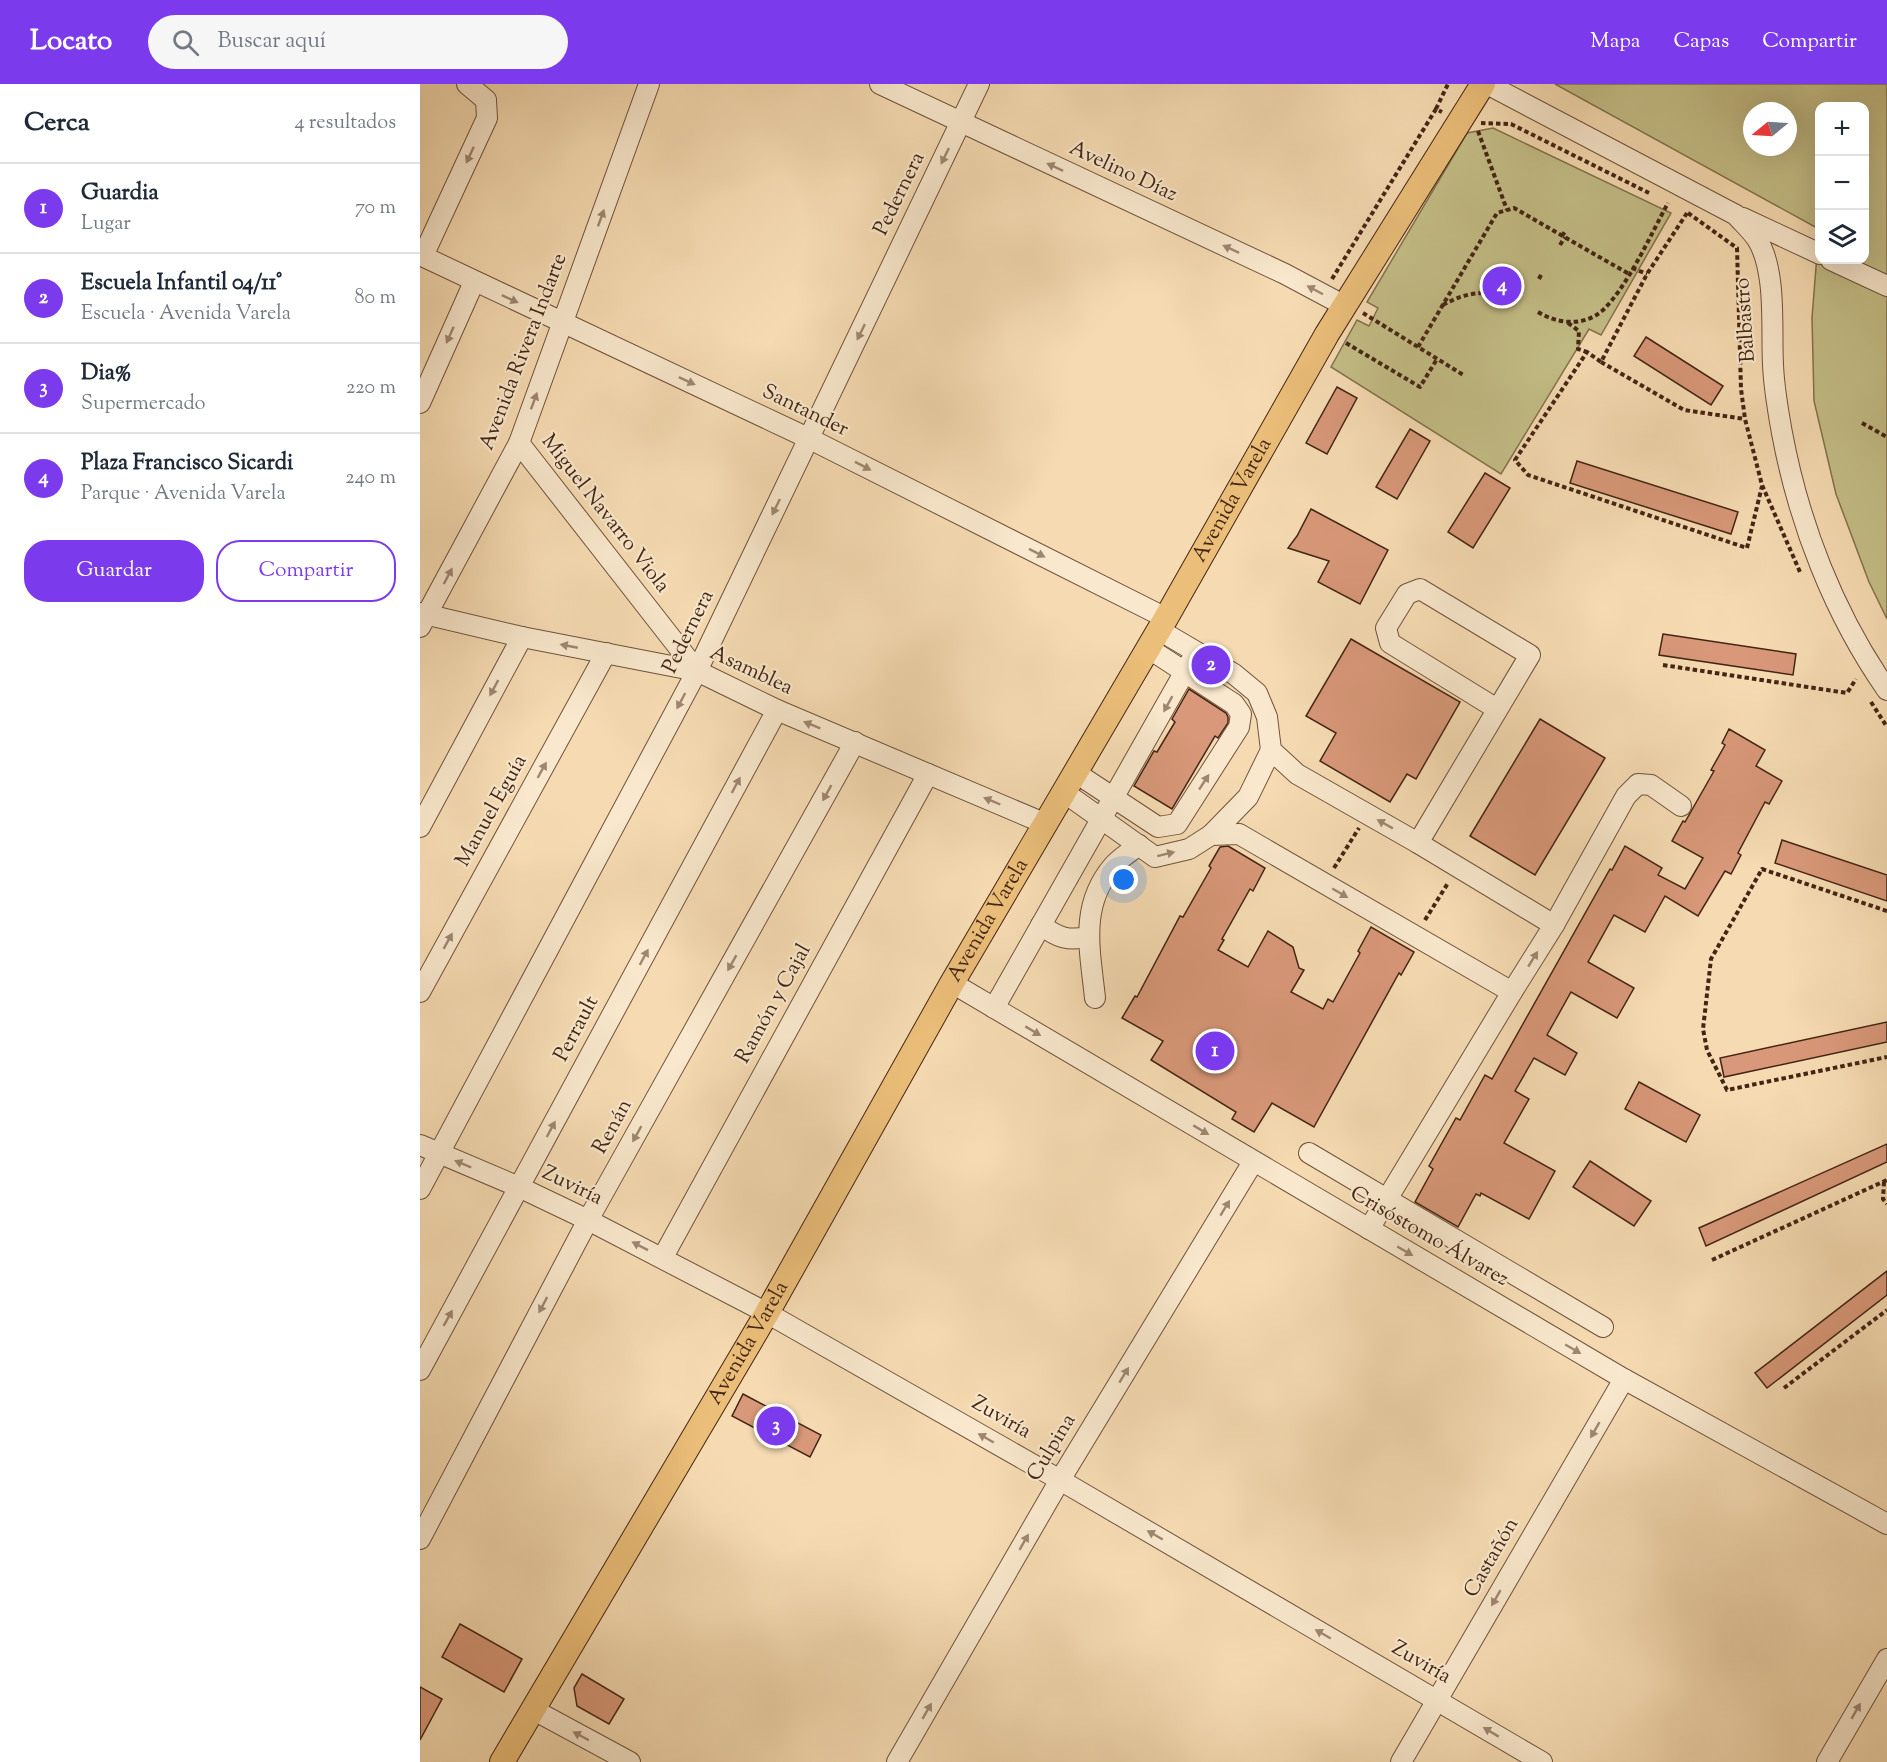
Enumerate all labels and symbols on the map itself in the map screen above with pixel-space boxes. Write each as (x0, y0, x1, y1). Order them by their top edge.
north arrow (1743, 102, 1797, 156)
street label: Avelino Díaz (1064, 134, 1182, 210)
one-way arrow (466, 146, 475, 163)
street label: Pedernera (867, 147, 933, 241)
one-way arrow (941, 147, 950, 164)
one-way arrow (1046, 163, 1063, 172)
one-way arrow (596, 209, 606, 227)
one-way arrow (1223, 245, 1240, 254)
street label: Avenida Rivera Indarte (473, 249, 575, 455)
pin: 4 (1482, 264, 1522, 308)
street label: Balbastro (1728, 277, 1764, 363)
one-way arrow (1306, 285, 1323, 295)
one-way arrow (502, 294, 519, 303)
one-way arrow (856, 323, 865, 340)
one-way arrow (446, 327, 455, 344)
one-way arrow (678, 377, 695, 386)
street label: Santander (757, 377, 853, 445)
one-way arrow (530, 392, 539, 410)
street label: Miguel Navarro Viola (533, 428, 677, 600)
street label: Avenida Varela (1185, 432, 1280, 568)
one-way arrow (854, 461, 871, 470)
one-way arrow (772, 499, 781, 516)
one-way arrow (1028, 548, 1046, 558)
one-way arrow (443, 567, 453, 584)
street label: Pedernera (656, 585, 722, 679)
street label: Asamblea (704, 639, 798, 703)
one-way arrow (559, 641, 578, 650)
pin: 2 (1192, 642, 1230, 688)
one-way arrow (489, 680, 499, 697)
one-way arrow (676, 693, 686, 710)
one-way arrow (1163, 695, 1173, 712)
one-way arrow (803, 720, 821, 730)
street label: Manuel Eguía (449, 749, 535, 872)
one-way arrow (537, 761, 547, 778)
one-way arrow (1198, 774, 1209, 790)
one-way arrow (731, 777, 741, 794)
one-way arrow (822, 785, 832, 802)
one-way arrow (983, 797, 1000, 806)
one-way arrow (1376, 819, 1393, 829)
one-way arrow (1156, 849, 1175, 859)
street label: Avenida Varela (941, 853, 1037, 988)
your location (1109, 865, 1138, 894)
one-way arrow (1332, 888, 1349, 898)
one-way arrow (443, 932, 453, 949)
street label: Ramón y Cajal (729, 939, 819, 1069)
one-way arrow (638, 948, 648, 966)
one-way arrow (1527, 951, 1538, 967)
one-way arrow (726, 955, 737, 971)
street label: Perrault (547, 991, 607, 1067)
one-way arrow (1025, 1026, 1041, 1037)
pin: 1 (1196, 1028, 1234, 1074)
street label: Renán (586, 1094, 640, 1160)
one-way arrow (546, 1120, 556, 1137)
one-way arrow (632, 1125, 642, 1142)
one-way arrow (1193, 1125, 1209, 1136)
street label: Zuviría (537, 1158, 608, 1214)
one-way arrow (454, 1159, 472, 1168)
street label: Crisóstomo Álvarez (1344, 1179, 1514, 1295)
one-way arrow (1220, 1199, 1230, 1216)
one-way arrow (631, 1241, 648, 1251)
one-way arrow (1397, 1245, 1413, 1256)
street label: Avenida Varela (701, 1276, 797, 1411)
one-way arrow (539, 1296, 549, 1314)
one-way arrow (443, 1310, 453, 1327)
one-way arrow (1565, 1344, 1582, 1354)
one-way arrow (1118, 1367, 1129, 1383)
street label: Zuviría (966, 1389, 1037, 1447)
pin: 3 (756, 1404, 796, 1448)
street label: Culpina (1020, 1408, 1084, 1487)
one-way arrow (1590, 1421, 1600, 1438)
one-way arrow (978, 1432, 994, 1443)
street label: Castañón (1457, 1513, 1527, 1603)
one-way arrow (1146, 1530, 1163, 1540)
one-way arrow (1019, 1534, 1029, 1551)
one-way arrow (1491, 1590, 1502, 1606)
one-way arrow (1315, 1628, 1331, 1639)
street label: Zuviría (1386, 1634, 1457, 1692)
one-way arrow (921, 1703, 932, 1719)
one-way arrow (1851, 1703, 1862, 1719)
one-way arrow (1483, 1728, 1500, 1738)
one-way arrow (572, 1731, 589, 1741)

